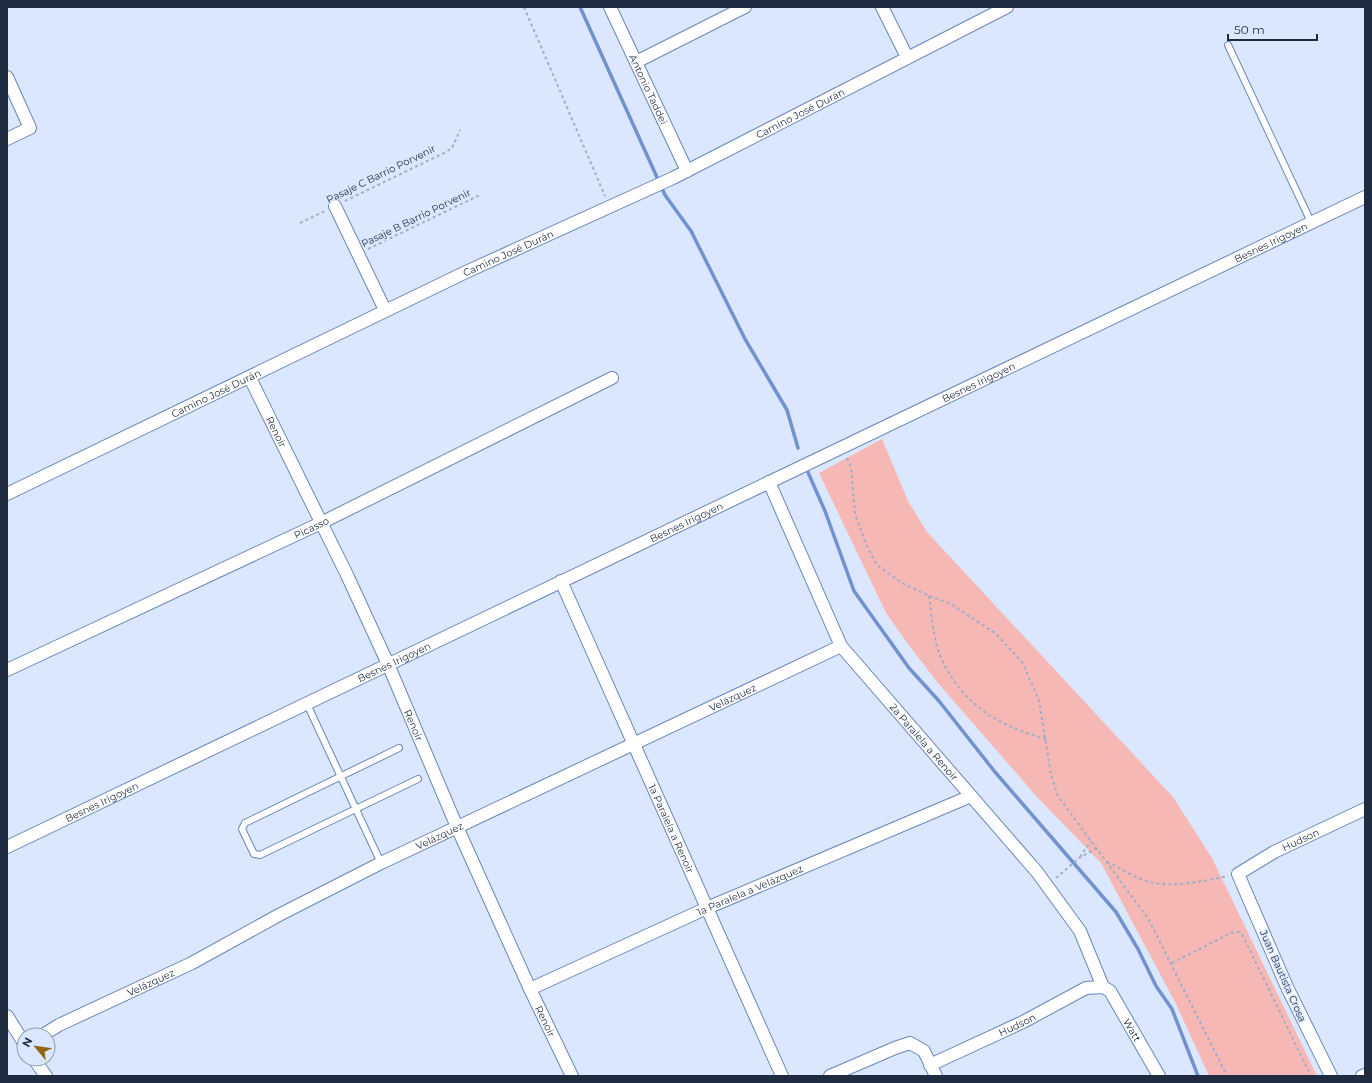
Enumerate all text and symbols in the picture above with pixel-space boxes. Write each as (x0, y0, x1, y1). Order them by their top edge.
scale bar (1228, 16, 1317, 42)
text: 50 m (1234, 22, 1265, 37)
street label: Antonio Taddei (627, 52, 671, 127)
street label: Camino José Durán (753, 85, 847, 141)
street label: Pasaje C Barrio Porvenir (324, 142, 438, 206)
street label: Pasaje B Barrio Porvenir (359, 186, 473, 250)
street label: Besnes Irigoyen (1232, 219, 1309, 265)
street label: Camino José Durán (461, 227, 555, 279)
street label: Besnes Irigoyen (940, 359, 1017, 405)
street label: Camino José Durán (169, 366, 263, 420)
street label: Renoir (263, 414, 290, 450)
street label: Besnes Irigoyen (648, 499, 725, 545)
street label: Picasso (292, 514, 331, 541)
street label: Besnes Irigoyen (355, 639, 433, 685)
street label: Velázquez (707, 681, 758, 714)
street label: 2a Paralela a Renoir (887, 700, 961, 783)
street label: Renoir (401, 707, 426, 743)
street label: Besnes Irigoyen (63, 779, 140, 825)
street label: 1a Paralela a Renoir (646, 782, 697, 875)
street label: Velázquez (414, 819, 465, 852)
street label: Hudson (1280, 825, 1321, 854)
street label: 1a Paralela a Velázquez (695, 862, 805, 918)
street label: Juan Bautista Crosa (1256, 927, 1309, 1024)
street label: Velázquez (125, 966, 176, 999)
street label: Renoir (532, 1003, 559, 1039)
street label: Hudson (996, 1010, 1038, 1039)
street label: Watt (1121, 1016, 1144, 1044)
north arrow (16, 1027, 56, 1067)
text: N (19, 1035, 36, 1049)

